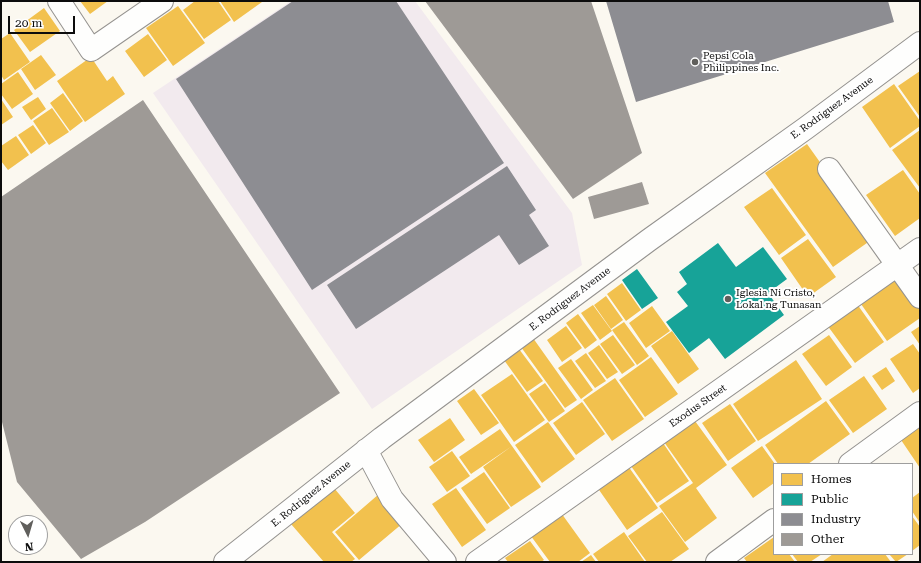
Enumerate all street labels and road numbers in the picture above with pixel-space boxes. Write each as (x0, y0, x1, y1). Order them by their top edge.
street label: E. Rodriguez Avenue (789, 74, 875, 142)
street label: E. Rodriguez Avenue (527, 265, 613, 333)
street label: Exodus Street (667, 382, 729, 430)
street label: E. Rodriguez Avenue (269, 458, 353, 530)

